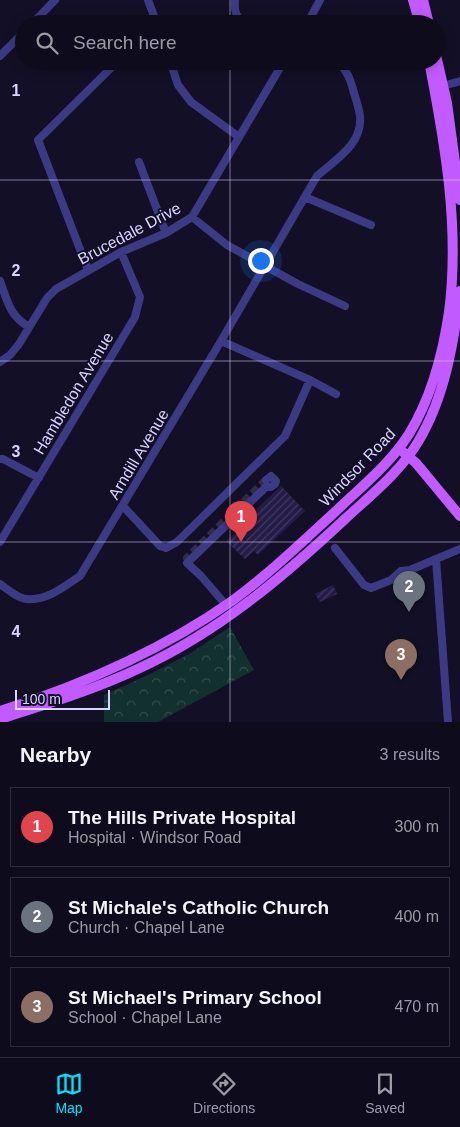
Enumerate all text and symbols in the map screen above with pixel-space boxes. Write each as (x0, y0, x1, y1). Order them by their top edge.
search box (15, 15, 445, 70)
icon: search (33, 29, 61, 57)
text: Search here (73, 32, 177, 53)
text: 1 (12, 82, 21, 99)
street label: Brucedale Drive (75, 199, 184, 268)
your location (248, 248, 274, 274)
text: 2 (12, 262, 21, 279)
street label: Hambledon Avenue (30, 329, 117, 457)
street label: Arndill Avenue (105, 406, 172, 502)
street label: Windsor Road (316, 425, 399, 510)
text: 3 (12, 443, 21, 460)
pin: 1 (225, 501, 257, 542)
pin: 2 (393, 571, 425, 612)
text: 4 (12, 623, 21, 640)
pin: 3 (385, 639, 417, 680)
scale bar (15, 687, 110, 710)
text: 100 m (22, 691, 61, 707)
text: Nearby (20, 743, 91, 766)
text: 3 results (380, 746, 440, 763)
text: The Hills Private Hospital (68, 807, 296, 828)
text: 1 (33, 818, 41, 835)
text: 300 m (395, 818, 439, 835)
text: Hospital · Windsor Road (68, 829, 241, 846)
text: St Michale's Catholic Church (68, 897, 329, 918)
text: 2 (33, 908, 41, 925)
text: 400 m (395, 908, 439, 925)
text: Church · Chapel Lane (68, 919, 225, 936)
text: St Michael's Primary School (68, 987, 322, 1008)
text: 3 (33, 998, 41, 1015)
text: 470 m (395, 998, 439, 1015)
text: School · Chapel Lane (68, 1009, 222, 1026)
tab: Map (55, 1070, 83, 1116)
tab: Directions (193, 1070, 255, 1116)
tab: Saved (365, 1070, 405, 1116)

